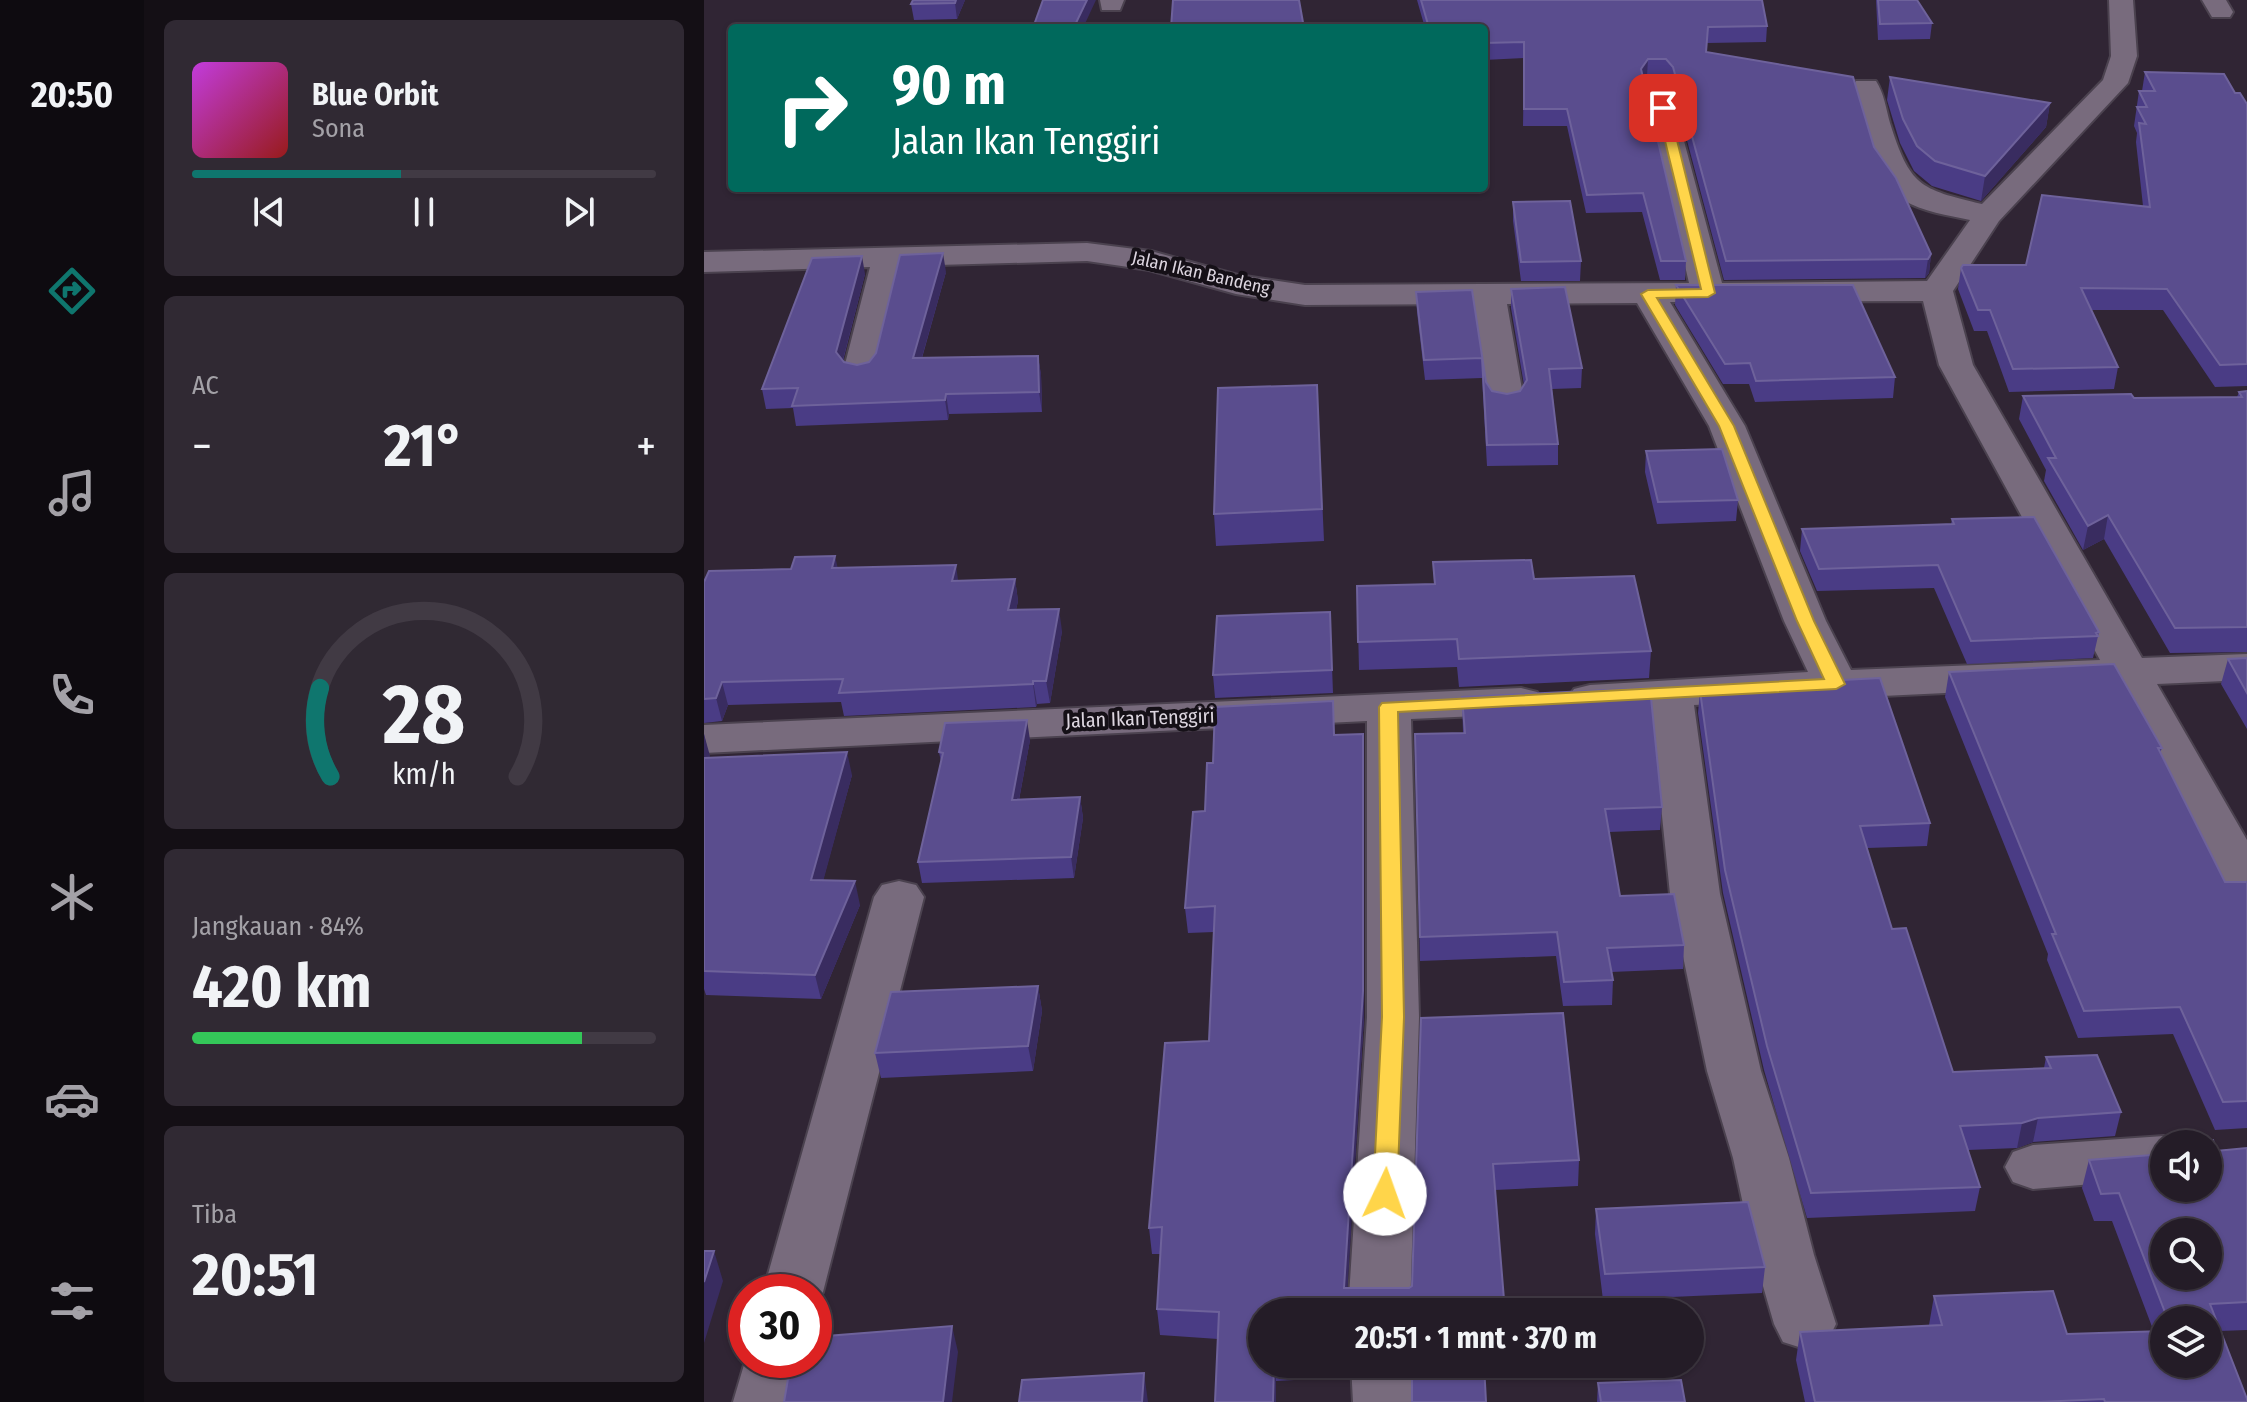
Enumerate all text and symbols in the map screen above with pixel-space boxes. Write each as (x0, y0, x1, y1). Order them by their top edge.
text: 90 m (892, 52, 1006, 119)
icon: right (760, 56, 864, 160)
text: 20:50 (31, 73, 113, 117)
pin (1629, 74, 1697, 142)
text: Blue Orbit (312, 77, 438, 113)
icon: arrive (1641, 86, 1685, 130)
text: Sona (312, 113, 365, 144)
text: Jalan Ikan Tenggiri (892, 120, 1160, 164)
icon: previous (247, 190, 291, 234)
icon: pause (402, 190, 446, 234)
icon: next (557, 190, 601, 234)
street label: Jalan Ikan Bandeng (1130, 246, 1273, 300)
icon: directions (44, 263, 100, 319)
text: AC (192, 370, 219, 401)
text: 21° (384, 410, 464, 482)
text: − (192, 420, 212, 473)
text: + (636, 420, 656, 473)
icon: music (44, 465, 100, 521)
text: 28 (382, 665, 465, 765)
icon: phone (44, 667, 100, 723)
street label: Jalan Ikan Tenggiri (1065, 703, 1215, 733)
text: km/h (392, 757, 456, 792)
icon: climate (44, 869, 100, 925)
text: Jangkauan · 84% (192, 911, 364, 942)
text: 420 km (192, 951, 372, 1023)
icon: car (44, 1071, 100, 1127)
map controls (2150, 1130, 2222, 1378)
button: sound (2150, 1130, 2222, 1202)
position arrow (1343, 1152, 1427, 1236)
text: Tiba (192, 1199, 237, 1230)
button: search (2150, 1218, 2222, 1290)
text: 20:51 (192, 1239, 318, 1311)
icon: filters (44, 1273, 100, 1329)
speed limit sign: 30 (728, 1274, 832, 1378)
button: layers (2150, 1306, 2222, 1378)
text: 20:51 · 1 mnt · 370 m (1355, 1320, 1597, 1356)

